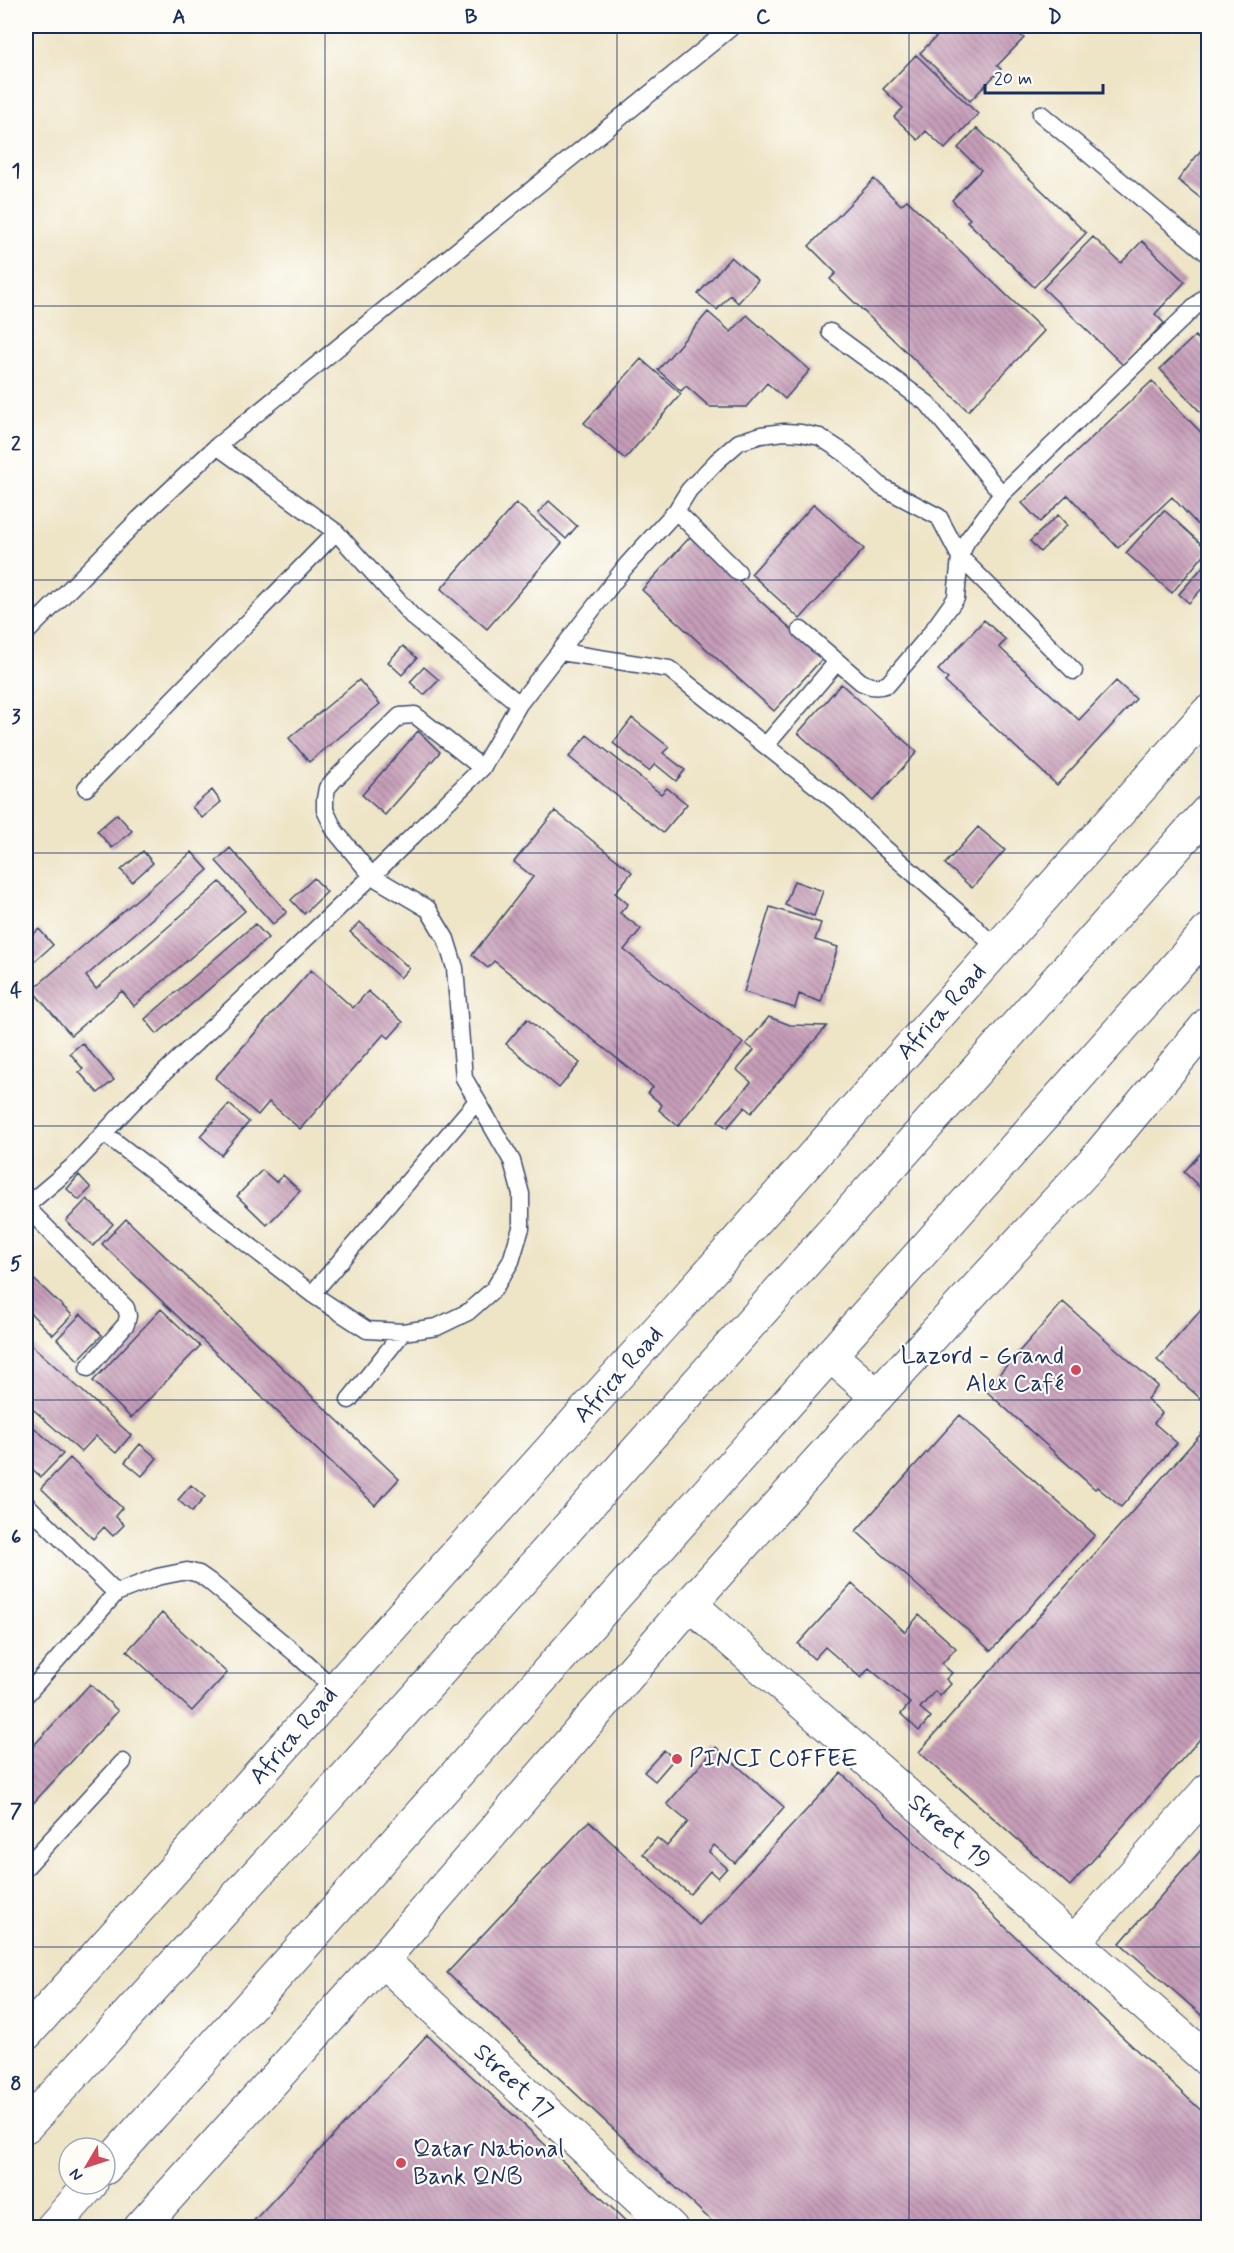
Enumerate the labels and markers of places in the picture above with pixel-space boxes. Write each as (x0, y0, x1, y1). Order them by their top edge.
place label: Lazord - Grand Alex Café (901, 1341, 1064, 1400)
marker: Lazord - Grand Alex Café (1069, 1363, 1083, 1377)
place label: PINCI COFFEE (689, 1744, 858, 1775)
marker: PINCI COFFEE (670, 1752, 684, 1766)
place label: Qatar National Bank QNB (413, 2134, 564, 2193)
marker: Qatar National Bank QNB (394, 2156, 408, 2170)

